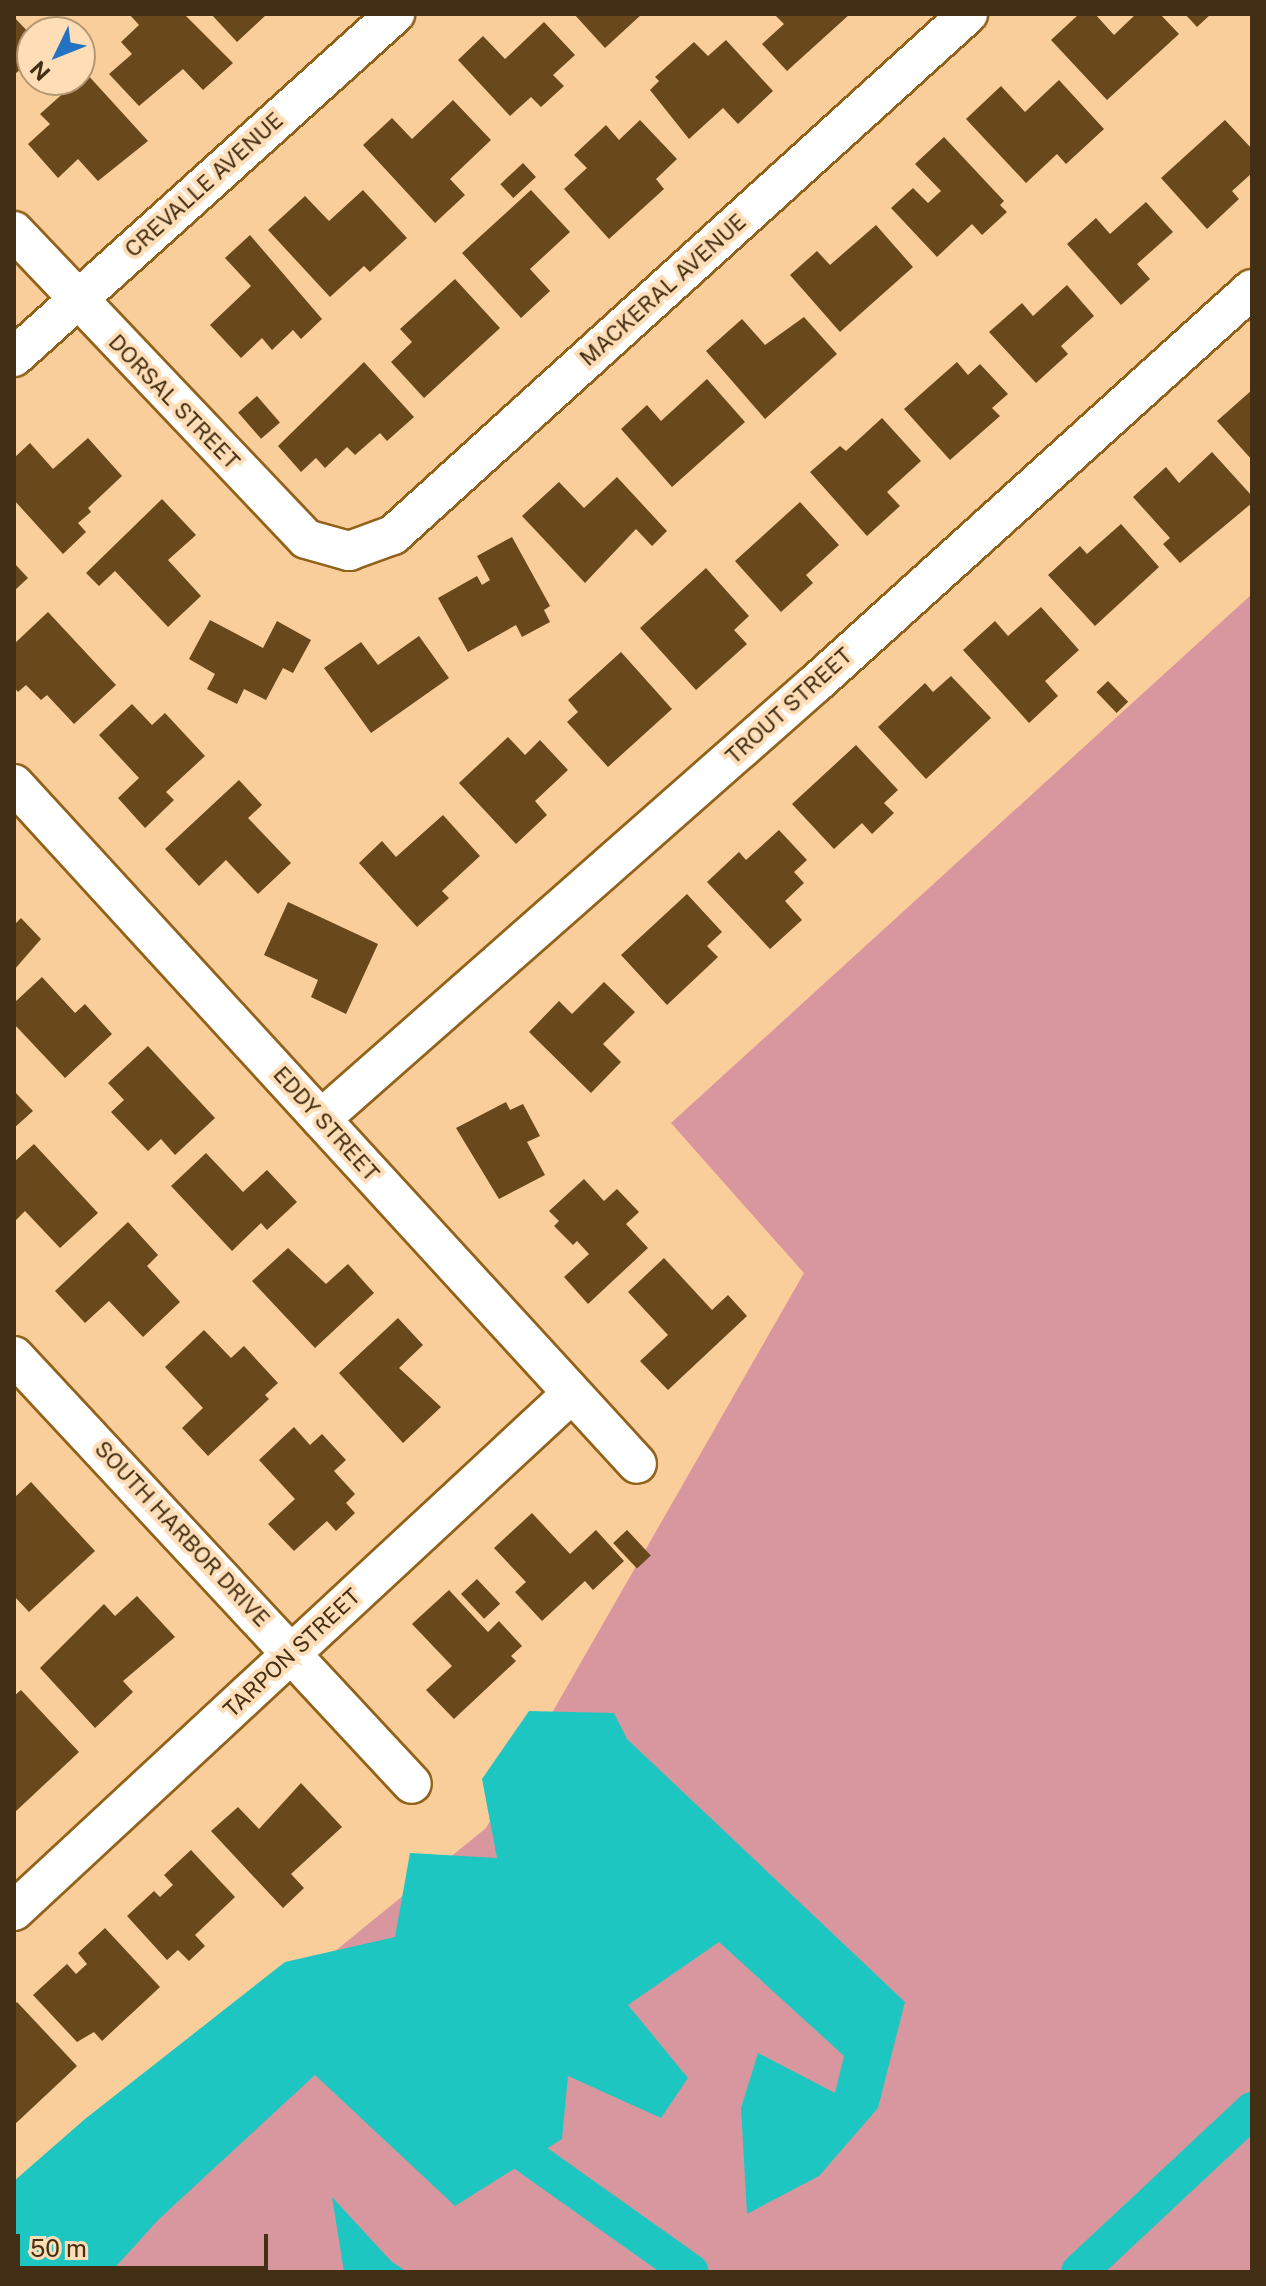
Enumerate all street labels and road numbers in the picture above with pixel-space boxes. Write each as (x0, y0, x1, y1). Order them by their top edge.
street label: CREVALLE AVENUE (120, 107, 288, 263)
street label: MACKERAL AVENUE (575, 209, 751, 371)
street label: DORSAL STREET (103, 329, 245, 475)
street label: TROUT STREET (721, 642, 857, 770)
street label: EDDY STREET (268, 1061, 384, 1187)
street label: SOUTH HARBOR DRIVE (89, 1436, 275, 1632)
street label: TARPON STREET (218, 1583, 366, 1723)

